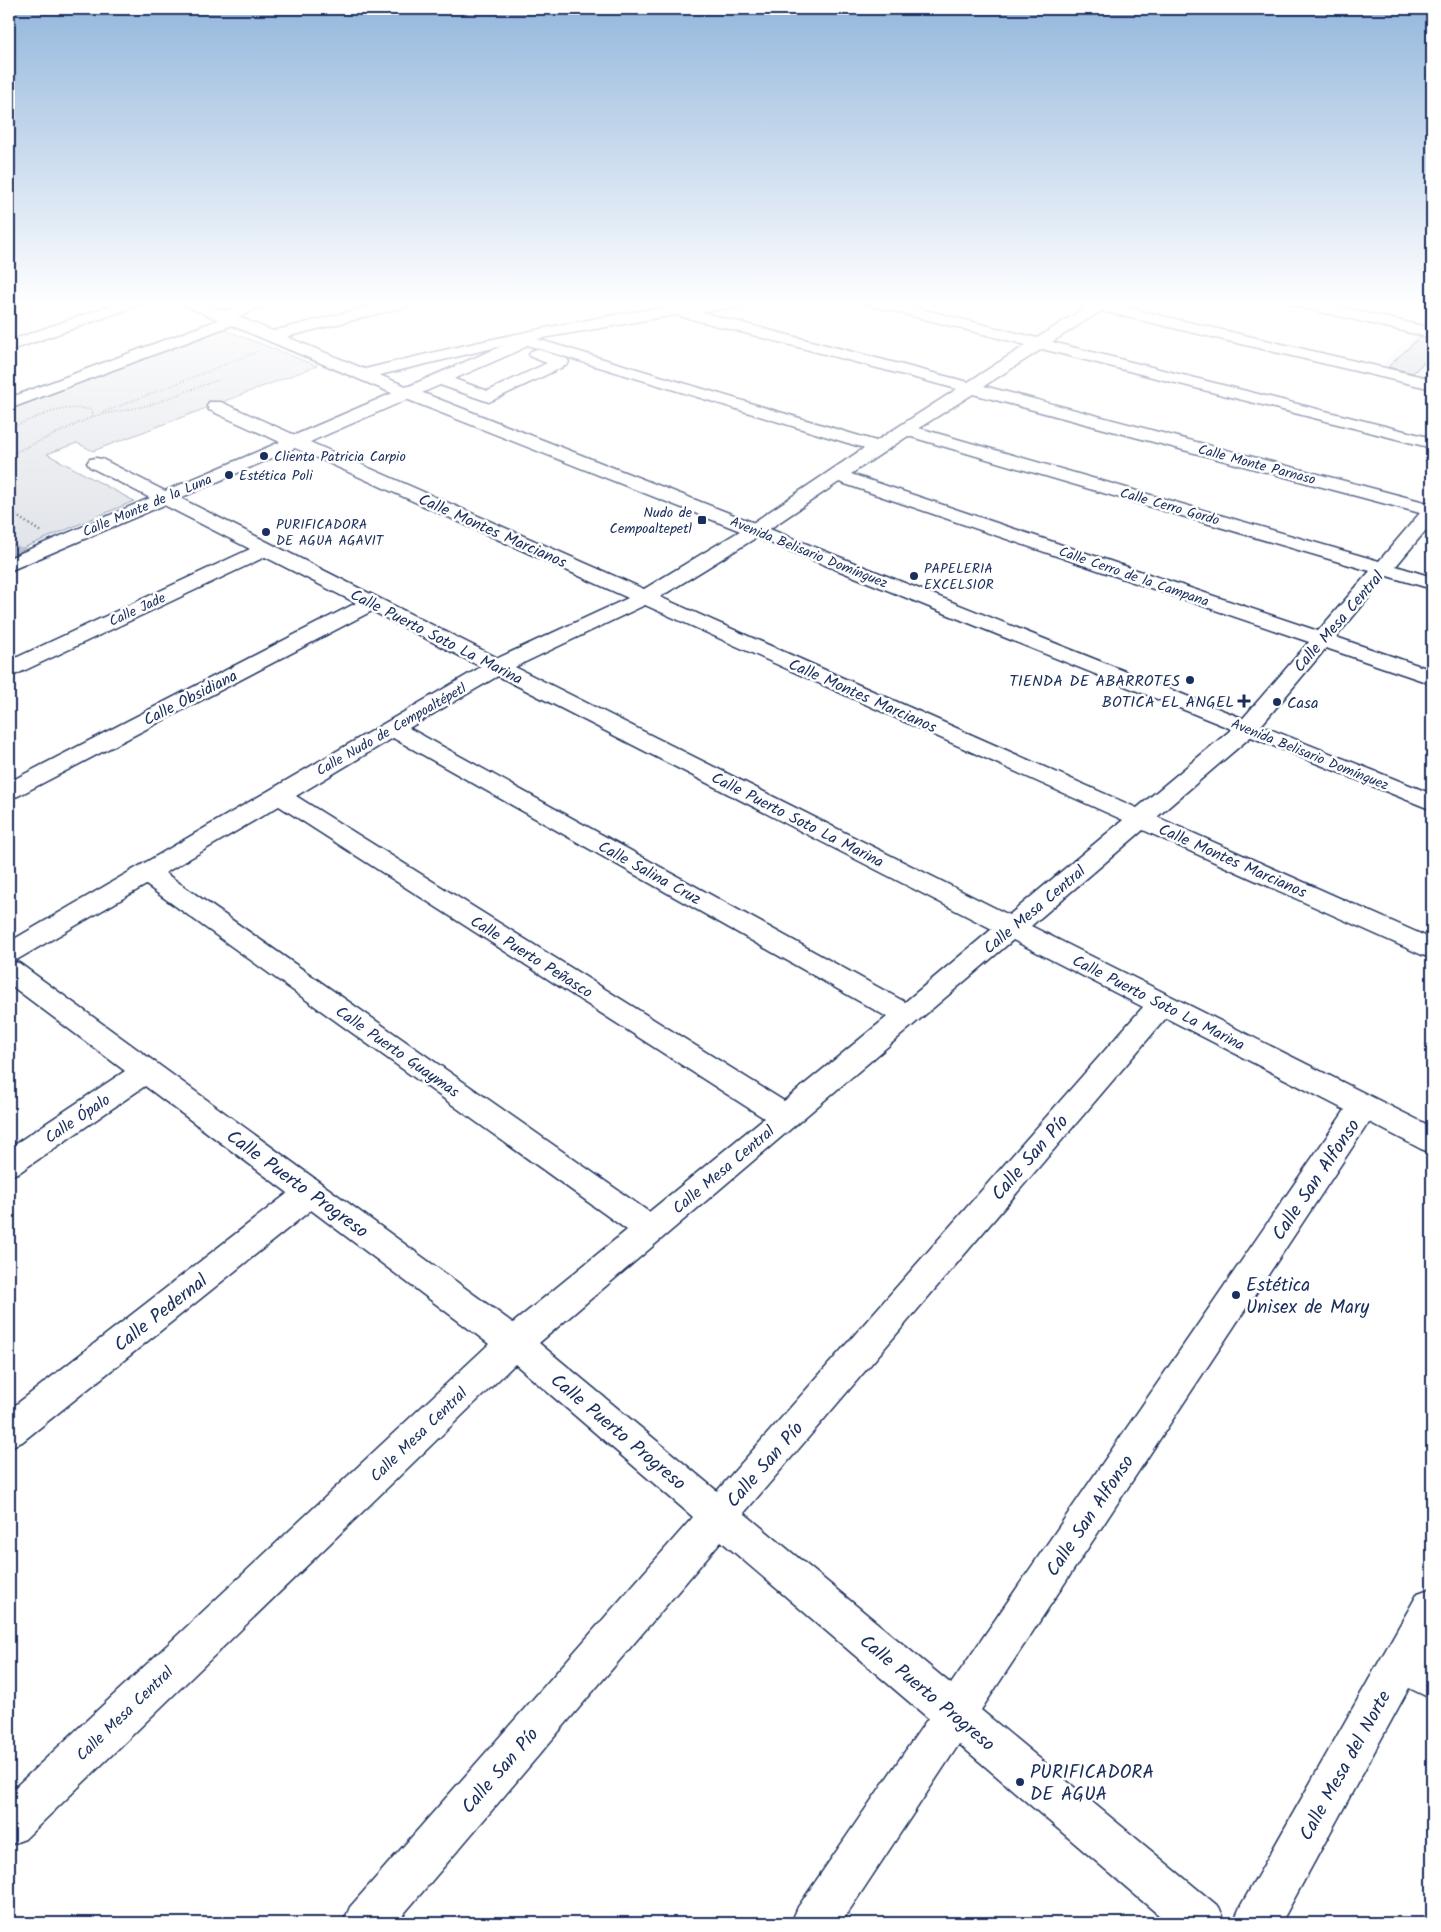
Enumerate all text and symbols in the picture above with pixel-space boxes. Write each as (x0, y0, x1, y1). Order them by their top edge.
street label: Calle Monte Parnaso (1195, 439, 1318, 491)
place label: Clienta Patricia Carpio (274, 446, 406, 468)
marker: Clienta Patricia Carpio (258, 450, 270, 462)
place label: Estética Poli (239, 465, 313, 487)
street label: Calle Monte de la Luna (79, 469, 216, 543)
marker: Estética Poli (223, 469, 235, 481)
street label: Calle Cerro Gordo (1117, 482, 1222, 532)
street label: Calle Montes Marcianos (414, 487, 571, 575)
place label: Nudo de Cempoaltepetl (610, 502, 693, 540)
street label: Avenida Belisario Domínguez (726, 511, 891, 595)
place label: PURIFICADORA DE AGUA AGAVIT (276, 514, 385, 552)
marker: Nudo de Cempoaltepetl (696, 514, 708, 526)
marker: PURIFICADORA DE AGUA AGAVIT (260, 526, 272, 538)
street label: Calle Cerro de la Campana (1056, 541, 1212, 613)
place label: PAPELERIA EXCELSIOR (924, 558, 994, 596)
street label: Calle Mesa Central (1288, 566, 1390, 678)
marker: PAPELERIA EXCELSIOR (908, 570, 920, 582)
street label: Calle Puerto Soto La Marina (346, 583, 527, 692)
street label: Calle Jade (106, 587, 170, 633)
street label: Calle Montes Marcianos (784, 652, 941, 740)
street label: Calle Obsidiana (139, 664, 242, 733)
place label: TIENDA DE ABARROTES (1009, 669, 1180, 694)
marker: TIENDA DE ABARROTES (1184, 674, 1196, 686)
street label: Calle Nudo de Cempoaltépetl (312, 678, 471, 782)
place label: BOTICA EL ANGEL (1102, 690, 1234, 715)
place label: Casa (1287, 691, 1318, 716)
marker: BOTICA EL ANGEL (1238, 695, 1250, 707)
marker: Casa (1271, 696, 1283, 708)
street label: Avenida Belisario Domínguez (1227, 713, 1392, 797)
street label: Calle Puerto Soto La Marina (707, 766, 888, 875)
street label: Calle Montes Marcianos (1154, 817, 1311, 905)
street label: Calle Salina Cruz (593, 835, 705, 912)
street label: Calle Mesa Central (978, 860, 1092, 961)
street label: Calle Puerto Peñasco (465, 909, 597, 1005)
street label: Calle Puerto Soto La Marina (1068, 949, 1249, 1058)
street label: Calle Puerto Guaymas (330, 1000, 465, 1105)
street label: Calle Ópalo (40, 1088, 116, 1150)
street label: Calle San Pío (984, 1108, 1077, 1208)
street label: Calle San Alfonso (1265, 1113, 1369, 1247)
street label: Calle Mesa Central (667, 1120, 781, 1221)
street label: Calle Puerto Progreso (219, 1123, 374, 1247)
street label: Calle Pedernal (108, 1267, 215, 1360)
place label: Estética Unisex de Mary (1246, 1271, 1370, 1323)
marker: Estética Unisex de Mary (1230, 1289, 1242, 1301)
street label: Calle Puerto Progreso (543, 1367, 692, 1498)
street label: Calle Mesa Central (365, 1382, 474, 1488)
street label: Calle San Pío (719, 1415, 812, 1515)
street label: Calle San Alfonso (1039, 1449, 1143, 1583)
street label: Calle Puerto Progreso (852, 1628, 1001, 1759)
street label: Calle Mesa Central (71, 1661, 180, 1767)
street label: Calle Mesa del Norte (1292, 1685, 1400, 1847)
street label: Calle San Pío (454, 1721, 547, 1821)
place label: PURIFICADORA DE AGUA (1030, 1758, 1154, 1810)
marker: PURIFICADORA DE AGUA (1014, 1776, 1026, 1788)

